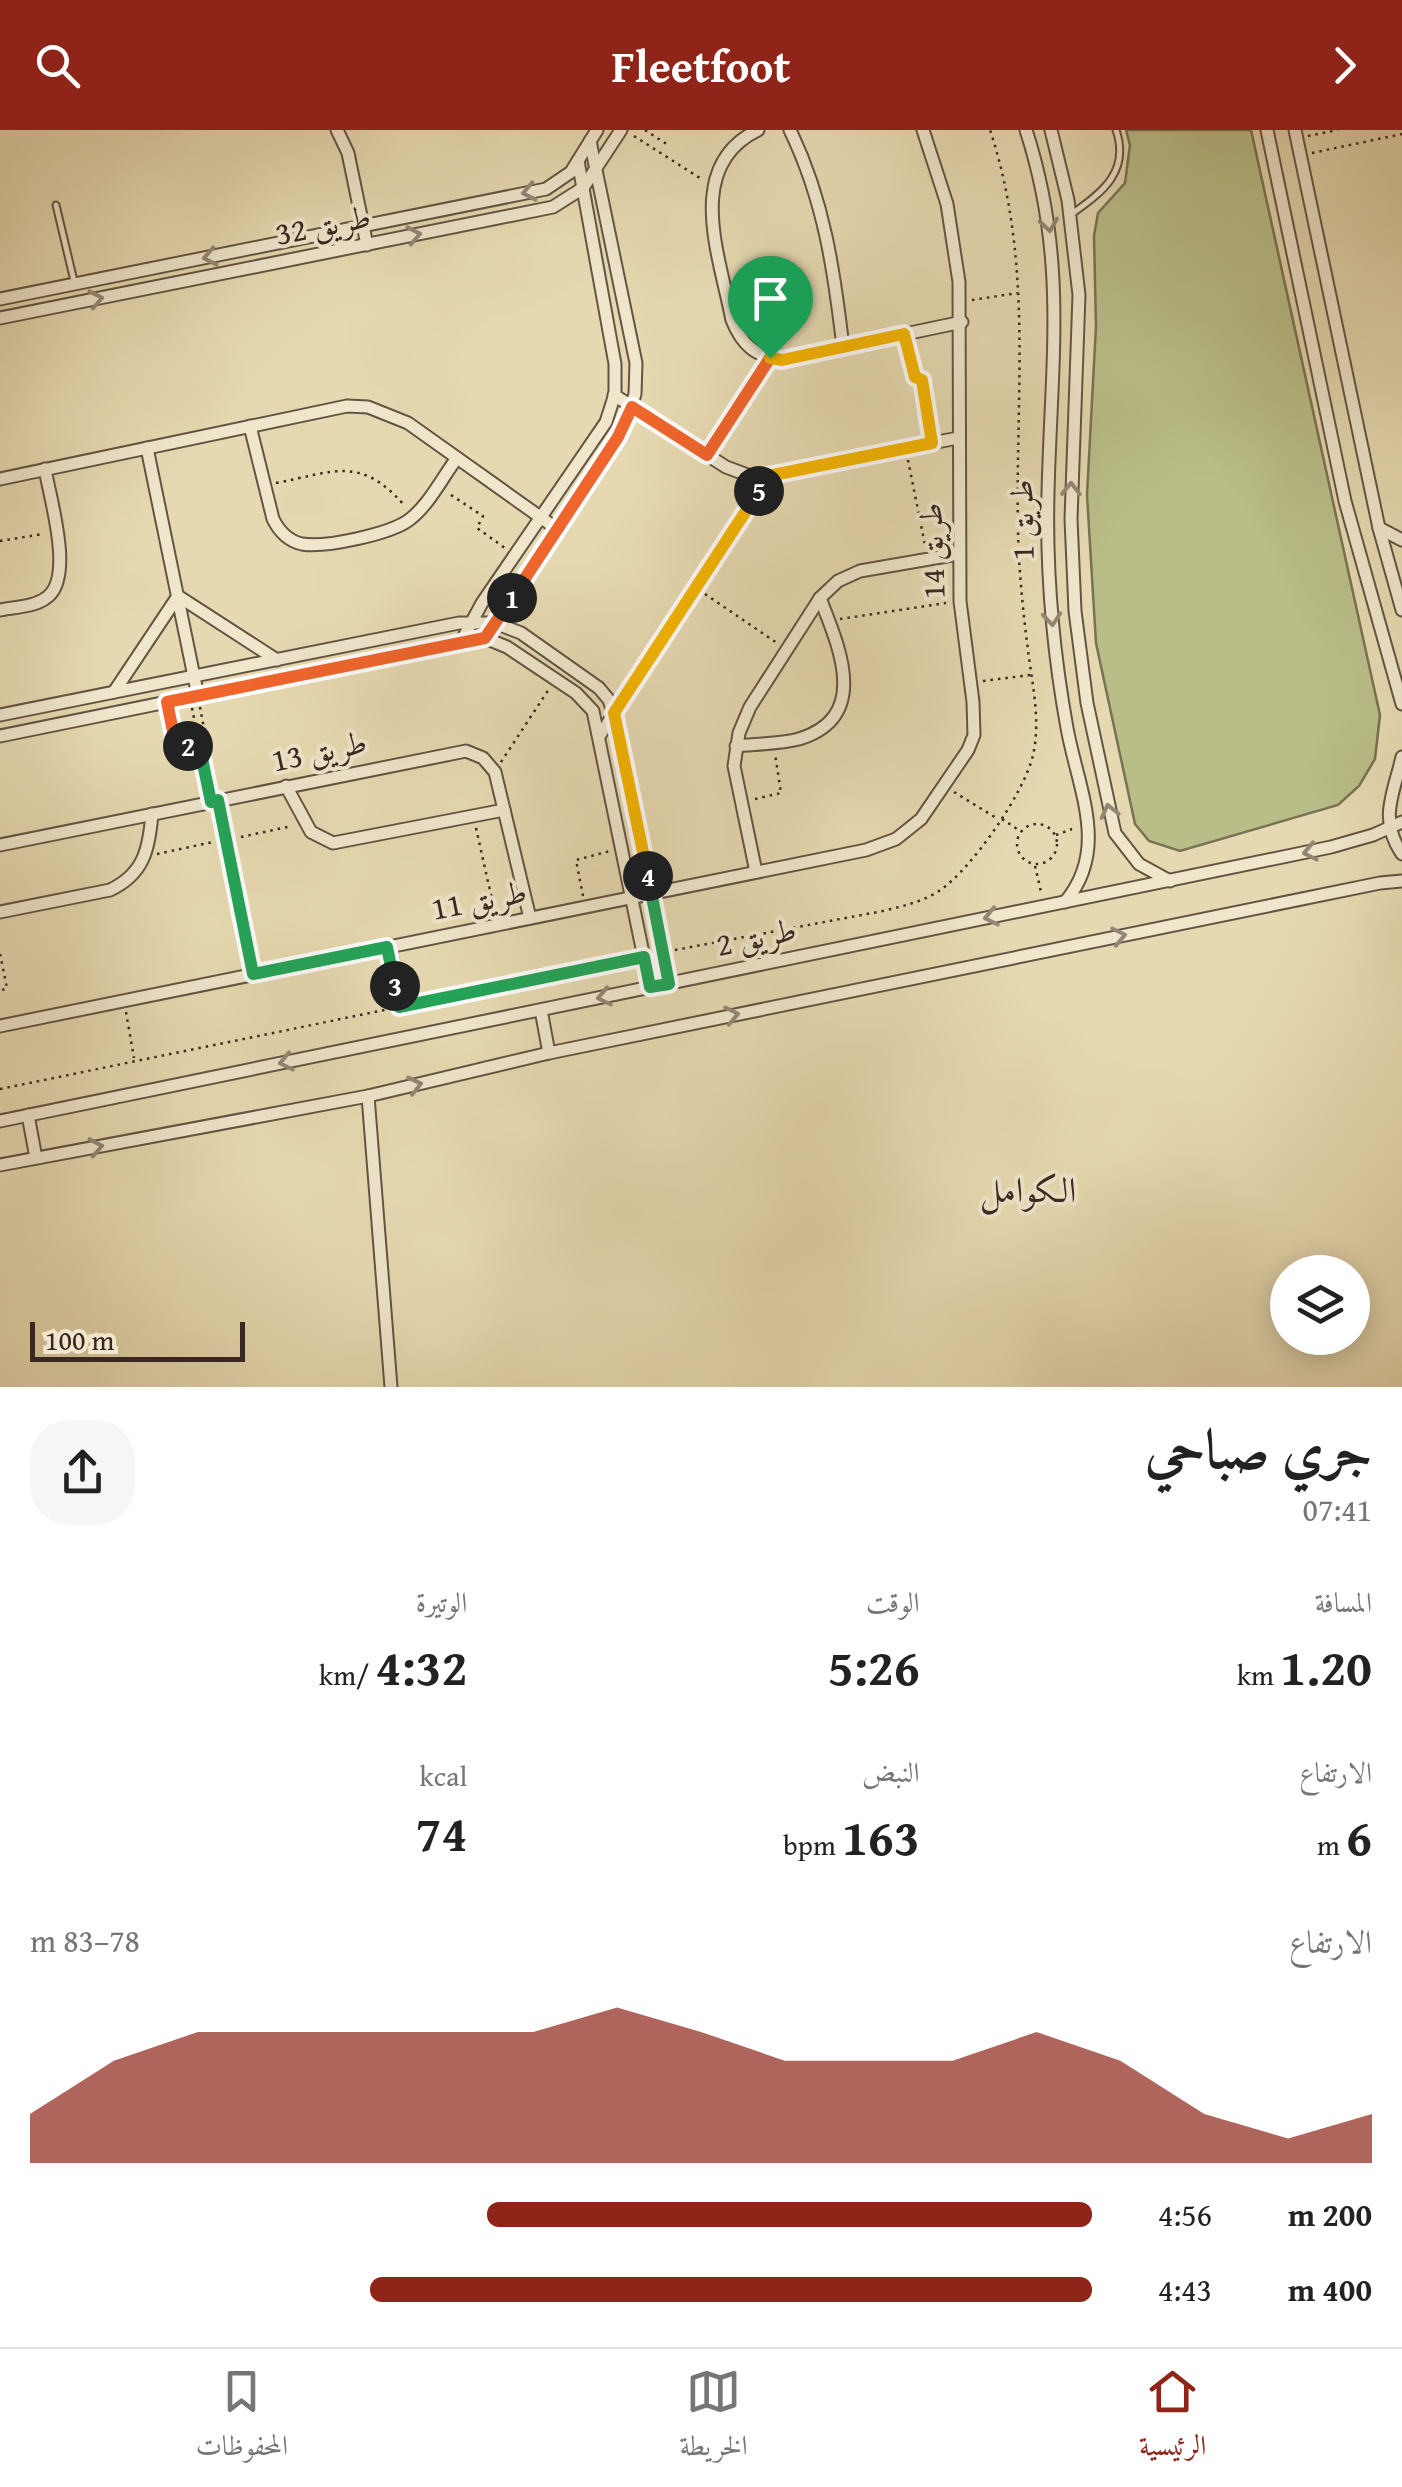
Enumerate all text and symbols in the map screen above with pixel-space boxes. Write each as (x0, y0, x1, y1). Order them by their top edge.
text: Fleetfoot (611, 33, 791, 98)
icon: search (30, 38, 85, 93)
icon: forward (1317, 38, 1372, 93)
one-way arrow (521, 181, 538, 202)
street label: طريق 32 (271, 192, 375, 257)
one-way arrow (1037, 216, 1058, 233)
one-way arrow (405, 225, 422, 246)
one-way arrow (202, 245, 219, 266)
pin (728, 256, 813, 359)
icon: arrive (743, 271, 798, 326)
one-way arrow (87, 290, 104, 311)
pin: 5 (734, 466, 784, 516)
text: 5 (752, 470, 766, 511)
street label: طريق 1 (997, 479, 1046, 561)
one-way arrow (1060, 481, 1082, 496)
street label: طريق 14 (906, 502, 957, 600)
pin: 1 (487, 573, 537, 623)
text: 1 (505, 577, 519, 618)
one-way arrow (1041, 611, 1063, 627)
street label: طريق 13 (267, 718, 371, 784)
pin: 2 (163, 721, 213, 771)
text: 2 (181, 725, 195, 766)
one-way arrow (1100, 803, 1121, 820)
one-way arrow (1302, 840, 1319, 861)
pin: 4 (623, 851, 673, 901)
text: 4 (641, 855, 655, 896)
street label: طريق 11 (427, 867, 531, 932)
street label: طريق 2 (711, 905, 800, 968)
one-way arrow (983, 906, 1000, 927)
one-way arrow (1110, 927, 1127, 948)
pin: 3 (370, 961, 420, 1011)
text: 3 (388, 965, 402, 1006)
one-way arrow (596, 985, 613, 1006)
one-way arrow (723, 1006, 740, 1027)
one-way arrow (278, 1050, 295, 1071)
one-way arrow (406, 1076, 423, 1097)
one-way arrow (88, 1137, 104, 1158)
district label: الكوامل (980, 1164, 1076, 1215)
map controls (1270, 1255, 1370, 1355)
button: layers (1270, 1255, 1370, 1355)
scale bar (30, 1317, 245, 1362)
text: 100 m (45, 1319, 114, 1360)
text: جري صباحي (1145, 1408, 1372, 1488)
button: share (30, 1420, 135, 1525)
text: 07:41 (1303, 1486, 1372, 1533)
text: الوتيرة (416, 1581, 467, 1622)
text: الوقت (866, 1581, 920, 1622)
text: المسافة (1315, 1581, 1372, 1622)
text: 4:32 (375, 1630, 467, 1703)
text: 5:26 (828, 1630, 920, 1703)
text: 1.20 (1280, 1630, 1372, 1703)
text: /km (319, 1654, 375, 1695)
text: km (1237, 1654, 1280, 1695)
text: النبض (862, 1751, 920, 1792)
text: الارتفاع (1299, 1751, 1372, 1792)
text: kcal (420, 1755, 467, 1796)
text: 74 (416, 1796, 467, 1869)
text: 163 (842, 1800, 920, 1873)
text: 6 (1346, 1800, 1372, 1873)
text: bpm (783, 1824, 842, 1865)
text: m (1317, 1824, 1346, 1865)
text: 78–83 m (30, 1917, 140, 1964)
text: الارتفاع (1289, 1918, 1372, 1965)
text: 4:56 (1158, 2191, 1212, 2238)
text: 200 m (1288, 2191, 1372, 2238)
text: 4:43 (1158, 2266, 1212, 2313)
text: 400 m (1288, 2266, 1372, 2313)
tab: المحفوظات (196, 2364, 288, 2473)
tab: الخريطة (679, 2364, 748, 2473)
tab: الرئيسية (1139, 2364, 1206, 2473)

